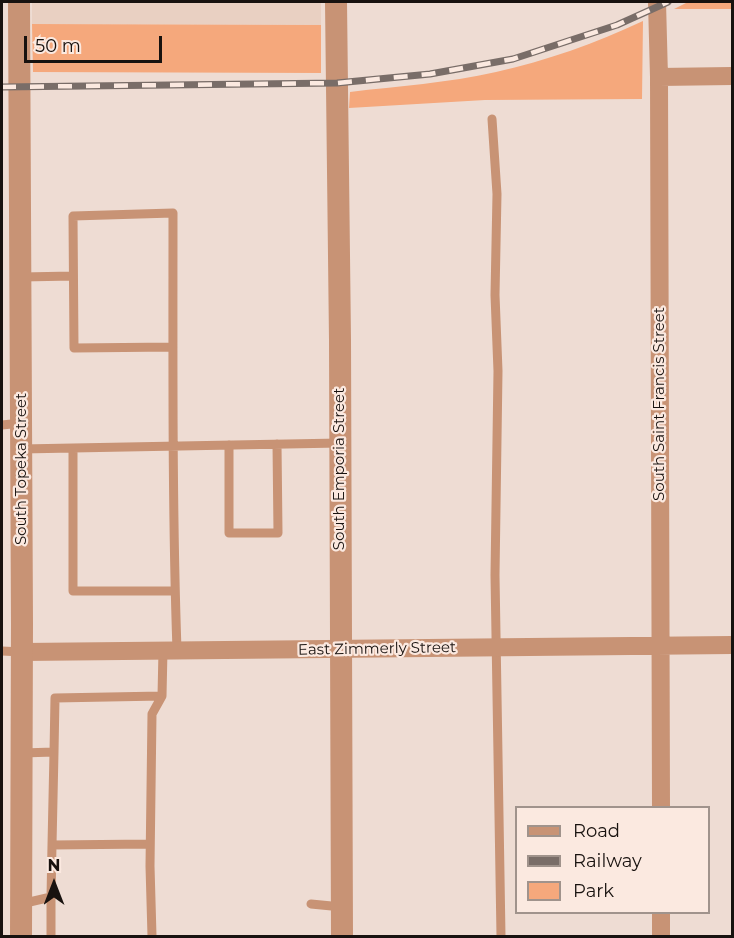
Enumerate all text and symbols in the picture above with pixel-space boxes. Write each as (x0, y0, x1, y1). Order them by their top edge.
scale bar (27, 24, 165, 62)
text: 50 m (35, 35, 81, 57)
street label: South Saint Francis Street (651, 307, 669, 501)
street label: South Emporia Street (331, 388, 349, 550)
street label: South Topeka Street (13, 393, 31, 545)
street label: East Zimmerly Street (298, 639, 456, 659)
legend (515, 806, 710, 914)
text: Road (573, 820, 620, 842)
text: Railway (573, 850, 642, 872)
north arrow (24, 854, 84, 914)
text: N (48, 856, 60, 875)
text: Park (573, 880, 614, 902)

